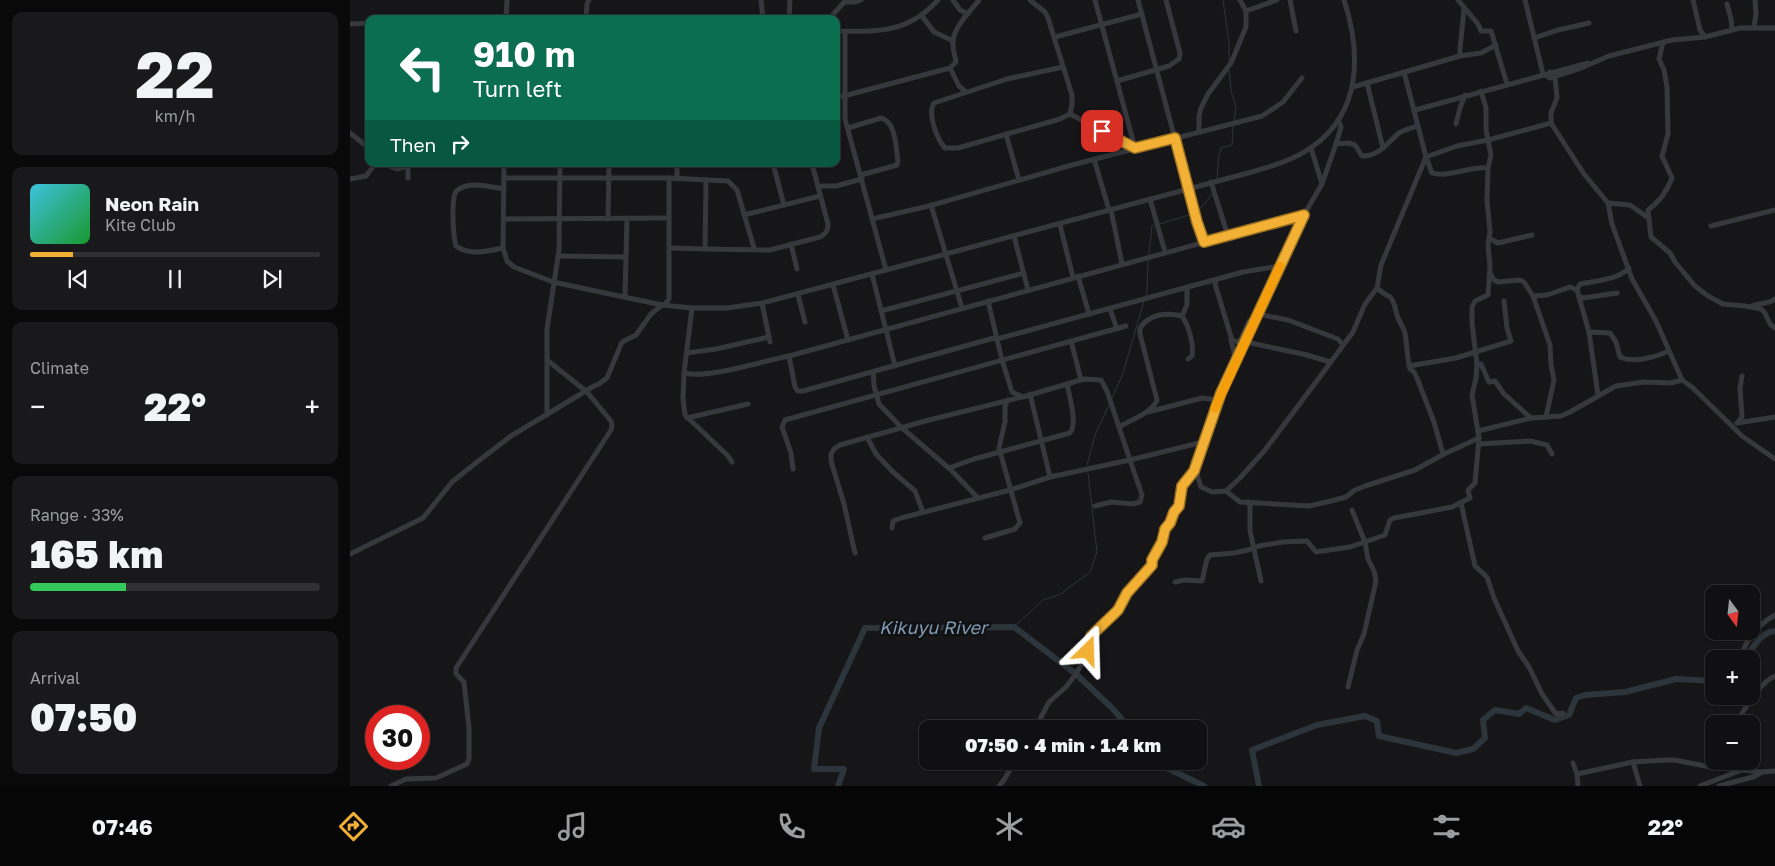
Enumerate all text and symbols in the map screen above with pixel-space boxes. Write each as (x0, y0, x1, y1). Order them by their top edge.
text: 910 m (473, 33, 575, 75)
text: 22 (135, 34, 215, 112)
icon: left (390, 35, 455, 100)
text: Turn left (473, 75, 562, 102)
text: km/h (155, 106, 195, 126)
pin (1081, 110, 1123, 152)
icon: arrive (1088, 117, 1116, 145)
icon: right (446, 130, 474, 158)
text: Then (390, 133, 436, 156)
text: Neon Rain (105, 192, 199, 215)
text: Kite Club (105, 215, 176, 235)
icon: previous (64, 265, 92, 293)
icon: pause (161, 265, 189, 293)
icon: next (258, 265, 286, 293)
text: Climate (30, 358, 89, 378)
text: 22° (144, 384, 206, 429)
text: − (30, 390, 45, 423)
text: + (305, 390, 320, 423)
text: Range · 33% (30, 505, 124, 525)
text: 165 km (30, 531, 163, 576)
north arrow (1705, 585, 1760, 640)
map controls (1705, 585, 1760, 770)
water label: Kikuyu River (879, 616, 990, 638)
position arrow (1061, 624, 1113, 676)
button: + (1705, 650, 1760, 705)
text: Arrival (30, 668, 80, 688)
text: 07:50 (30, 694, 137, 739)
speed limit sign: 30 (365, 705, 430, 770)
button: − (1705, 715, 1760, 770)
text: 07:50 · 4 min · 1.4 km (965, 733, 1161, 756)
icon: directions (336, 809, 371, 844)
icon: music (555, 809, 590, 844)
icon: phone (774, 809, 809, 844)
icon: climate (992, 809, 1027, 844)
icon: car (1211, 809, 1246, 844)
icon: filters (1429, 809, 1464, 844)
text: 07:46 (92, 813, 153, 840)
text: 22° (1648, 813, 1683, 840)

